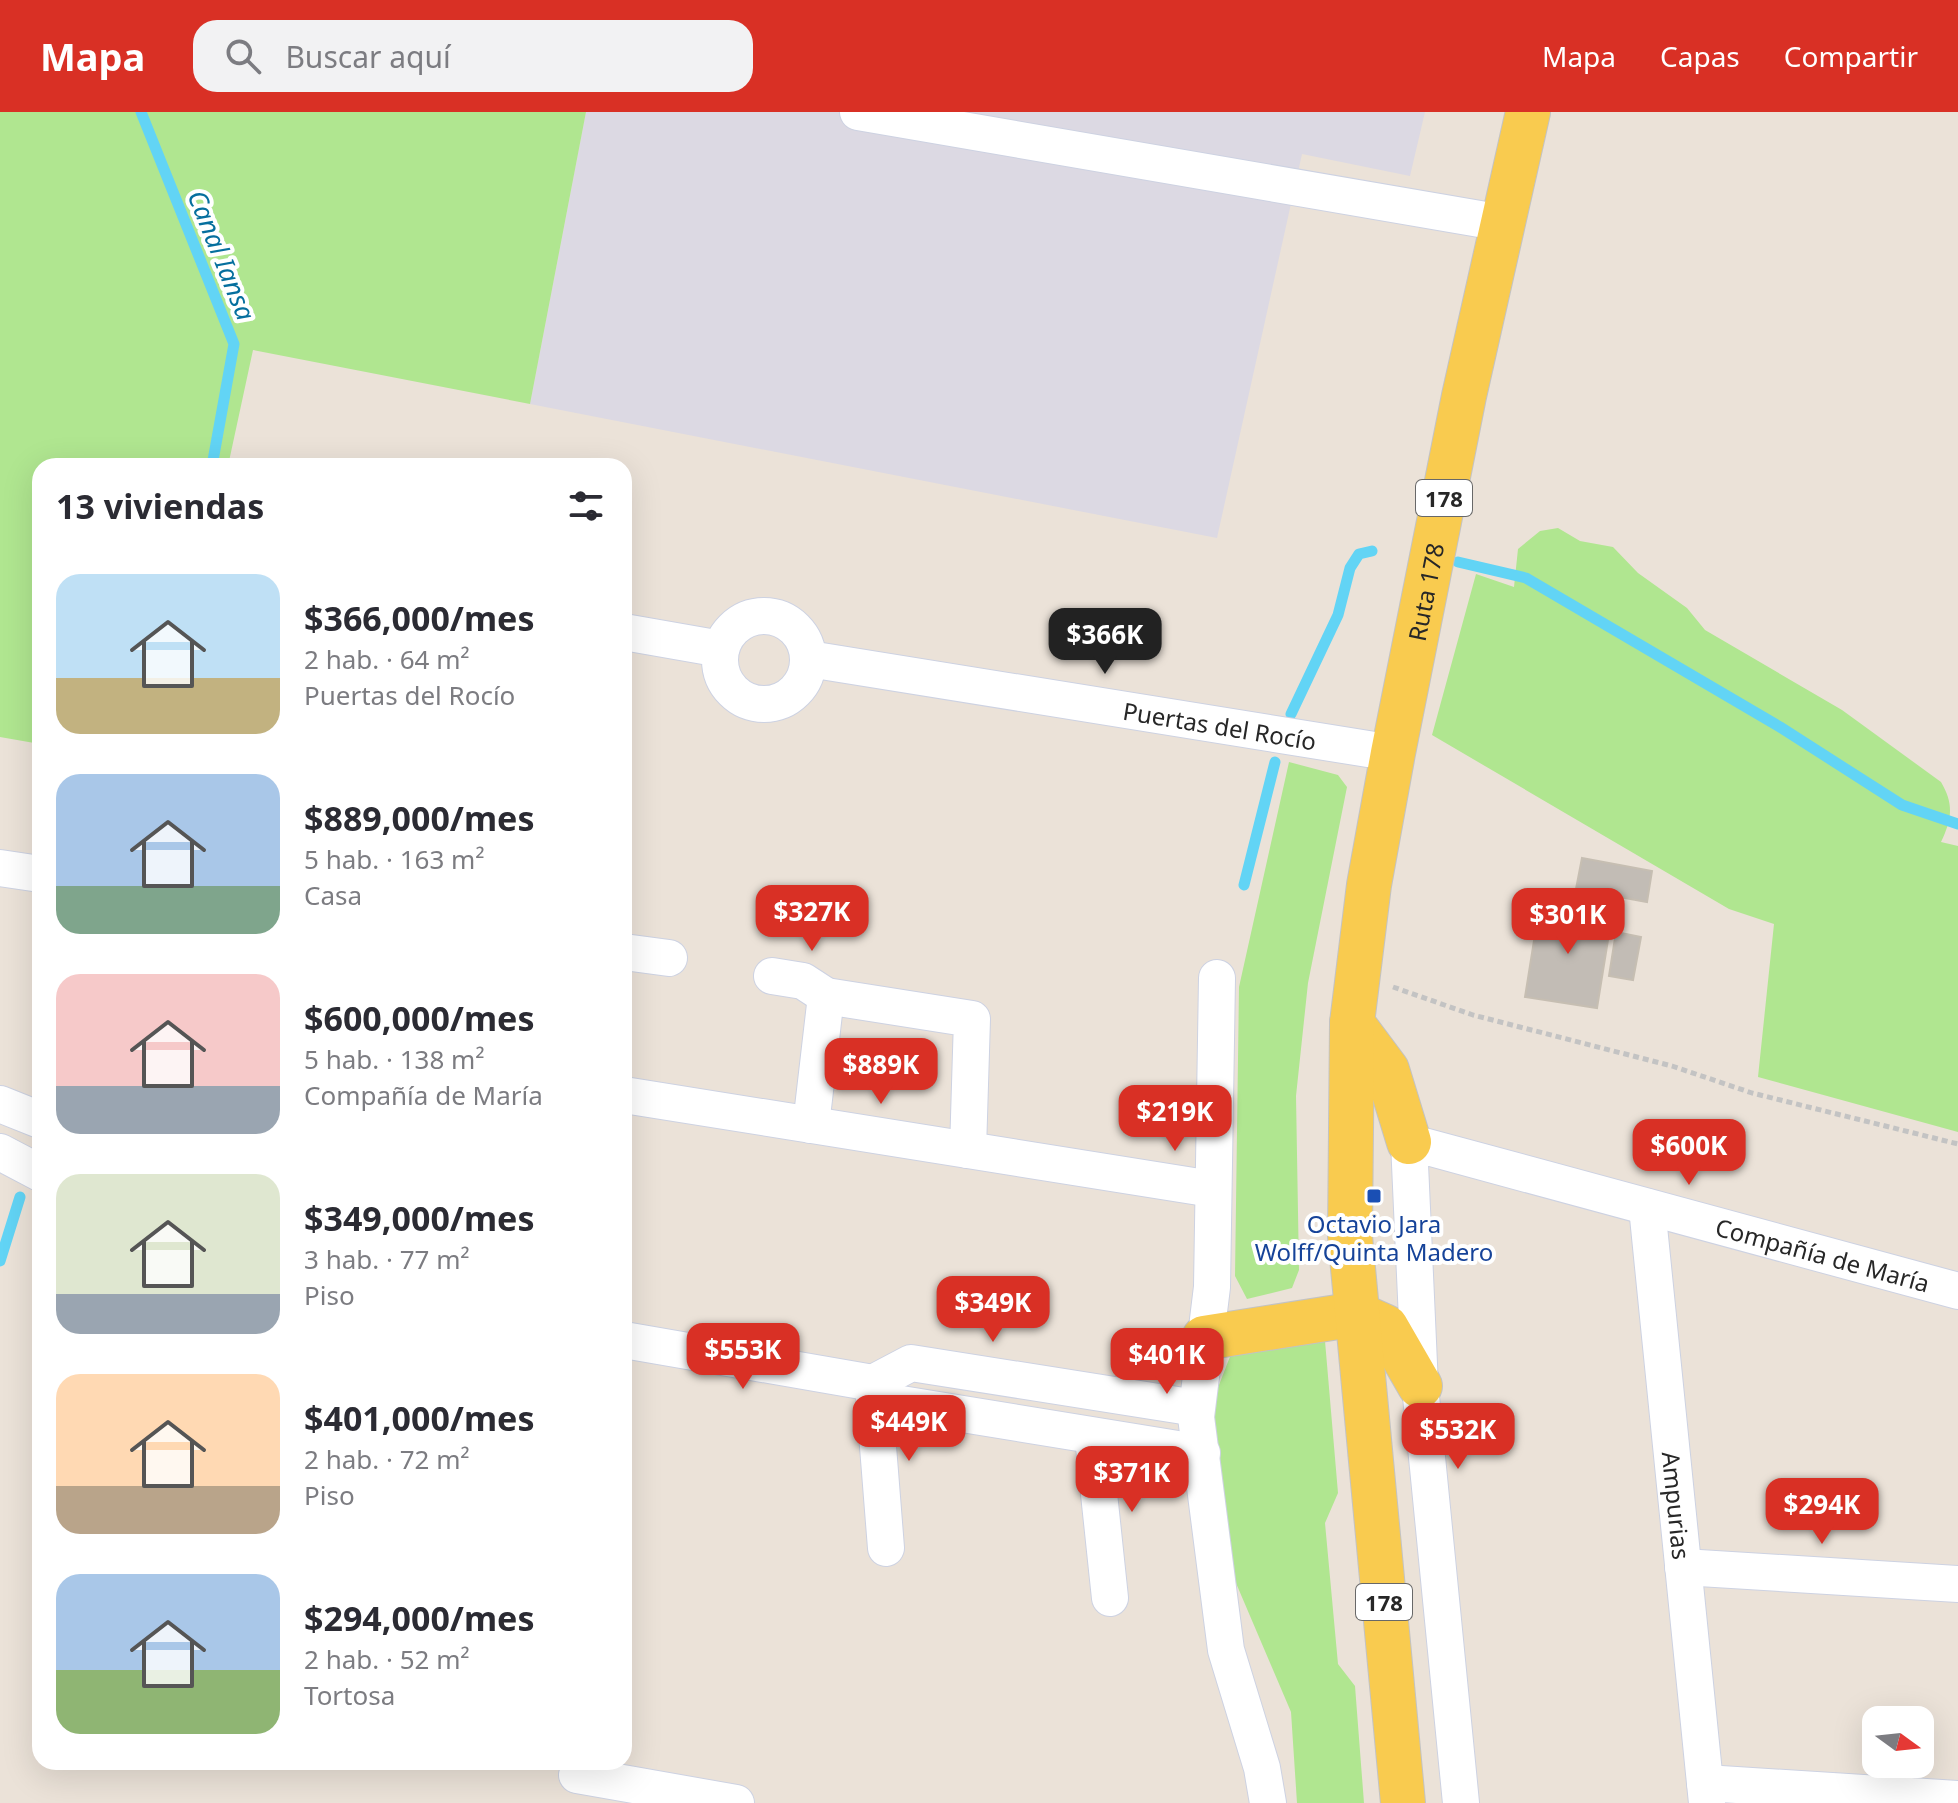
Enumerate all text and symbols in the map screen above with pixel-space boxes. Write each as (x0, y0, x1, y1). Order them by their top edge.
search box (193, 20, 753, 92)
text: Mapa (40, 30, 145, 82)
icon: search (221, 34, 265, 78)
text: Buscar aquí (285, 36, 451, 77)
text: Mapa (1542, 37, 1616, 75)
text: Capas (1660, 37, 1740, 75)
text: Compartir (1784, 37, 1918, 75)
water label: Canal Iansa (180, 184, 265, 326)
road number: 178 (1416, 480, 1472, 516)
text: 13 viviendas (56, 483, 264, 529)
icon: filters (564, 484, 608, 528)
street label: Ruta 178 (1399, 540, 1451, 644)
text: $366,000/mes (304, 595, 534, 641)
icon: home (120, 606, 216, 702)
pin: $366K (1049, 608, 1161, 676)
text: $366K (1067, 616, 1143, 652)
text: 2 hab. · 64 m² (304, 641, 470, 677)
text: Puertas del Rocío (304, 677, 515, 713)
street label: Puertas del Rocío (1121, 693, 1319, 757)
text: $889,000/mes (304, 795, 534, 841)
icon: home (120, 806, 216, 902)
text: 5 hab. · 163 m² (304, 841, 485, 877)
text: Casa (304, 877, 362, 913)
pin: $327K (756, 885, 868, 953)
pin: $301K (1512, 888, 1624, 956)
text: $327K (774, 893, 850, 929)
text: $301K (1530, 896, 1606, 932)
text: $600,000/mes (304, 995, 534, 1041)
icon: home (120, 1006, 216, 1102)
pin: $889K (825, 1038, 937, 1106)
text: 5 hab. · 138 m² (304, 1041, 485, 1077)
text: $889K (843, 1046, 919, 1082)
text: Compañía de María (304, 1077, 543, 1113)
pin: $219K (1119, 1085, 1231, 1153)
text: $219K (1137, 1093, 1213, 1129)
pin: $600K (1633, 1119, 1745, 1187)
text: $600K (1651, 1127, 1727, 1163)
marker: Octavio Jara Wolff/Quinta Madero (1365, 1187, 1383, 1205)
text: $349,000/mes (304, 1195, 534, 1241)
icon: home (120, 1206, 216, 1302)
place label: Octavio Jara Wolff/Quinta Madero (1255, 1207, 1493, 1268)
street label: Compañía de María (1712, 1209, 1934, 1299)
text: 3 hab. · 77 m² (304, 1241, 470, 1277)
pin: $349K (937, 1276, 1049, 1344)
text: Piso (304, 1277, 355, 1313)
text: $349K (955, 1284, 1031, 1320)
pin: $553K (687, 1323, 799, 1391)
pin: $401K (1111, 1328, 1223, 1396)
text: $553K (705, 1331, 781, 1367)
text: $401K (1129, 1336, 1205, 1372)
text: $401,000/mes (304, 1395, 534, 1441)
pin: $449K (853, 1395, 965, 1463)
text: $449K (871, 1403, 947, 1439)
pin: $532K (1402, 1403, 1514, 1471)
icon: home (120, 1406, 216, 1502)
text: $532K (1420, 1411, 1496, 1447)
text: 2 hab. · 72 m² (304, 1441, 470, 1477)
pin: $371K (1076, 1446, 1188, 1514)
street label: Ampurias (1655, 1450, 1699, 1561)
text: $371K (1094, 1454, 1170, 1490)
text: Piso (304, 1477, 355, 1513)
pin: $294K (1766, 1478, 1878, 1546)
text: $294K (1784, 1486, 1860, 1522)
road number: 178 (1356, 1584, 1412, 1620)
text: $294,000/mes (304, 1595, 534, 1641)
icon: home (120, 1606, 216, 1702)
text: 2 hab. · 52 m² (304, 1641, 470, 1677)
text: Tortosa (304, 1677, 395, 1713)
north arrow (1862, 1706, 1934, 1778)
map controls (1862, 1706, 1934, 1778)

